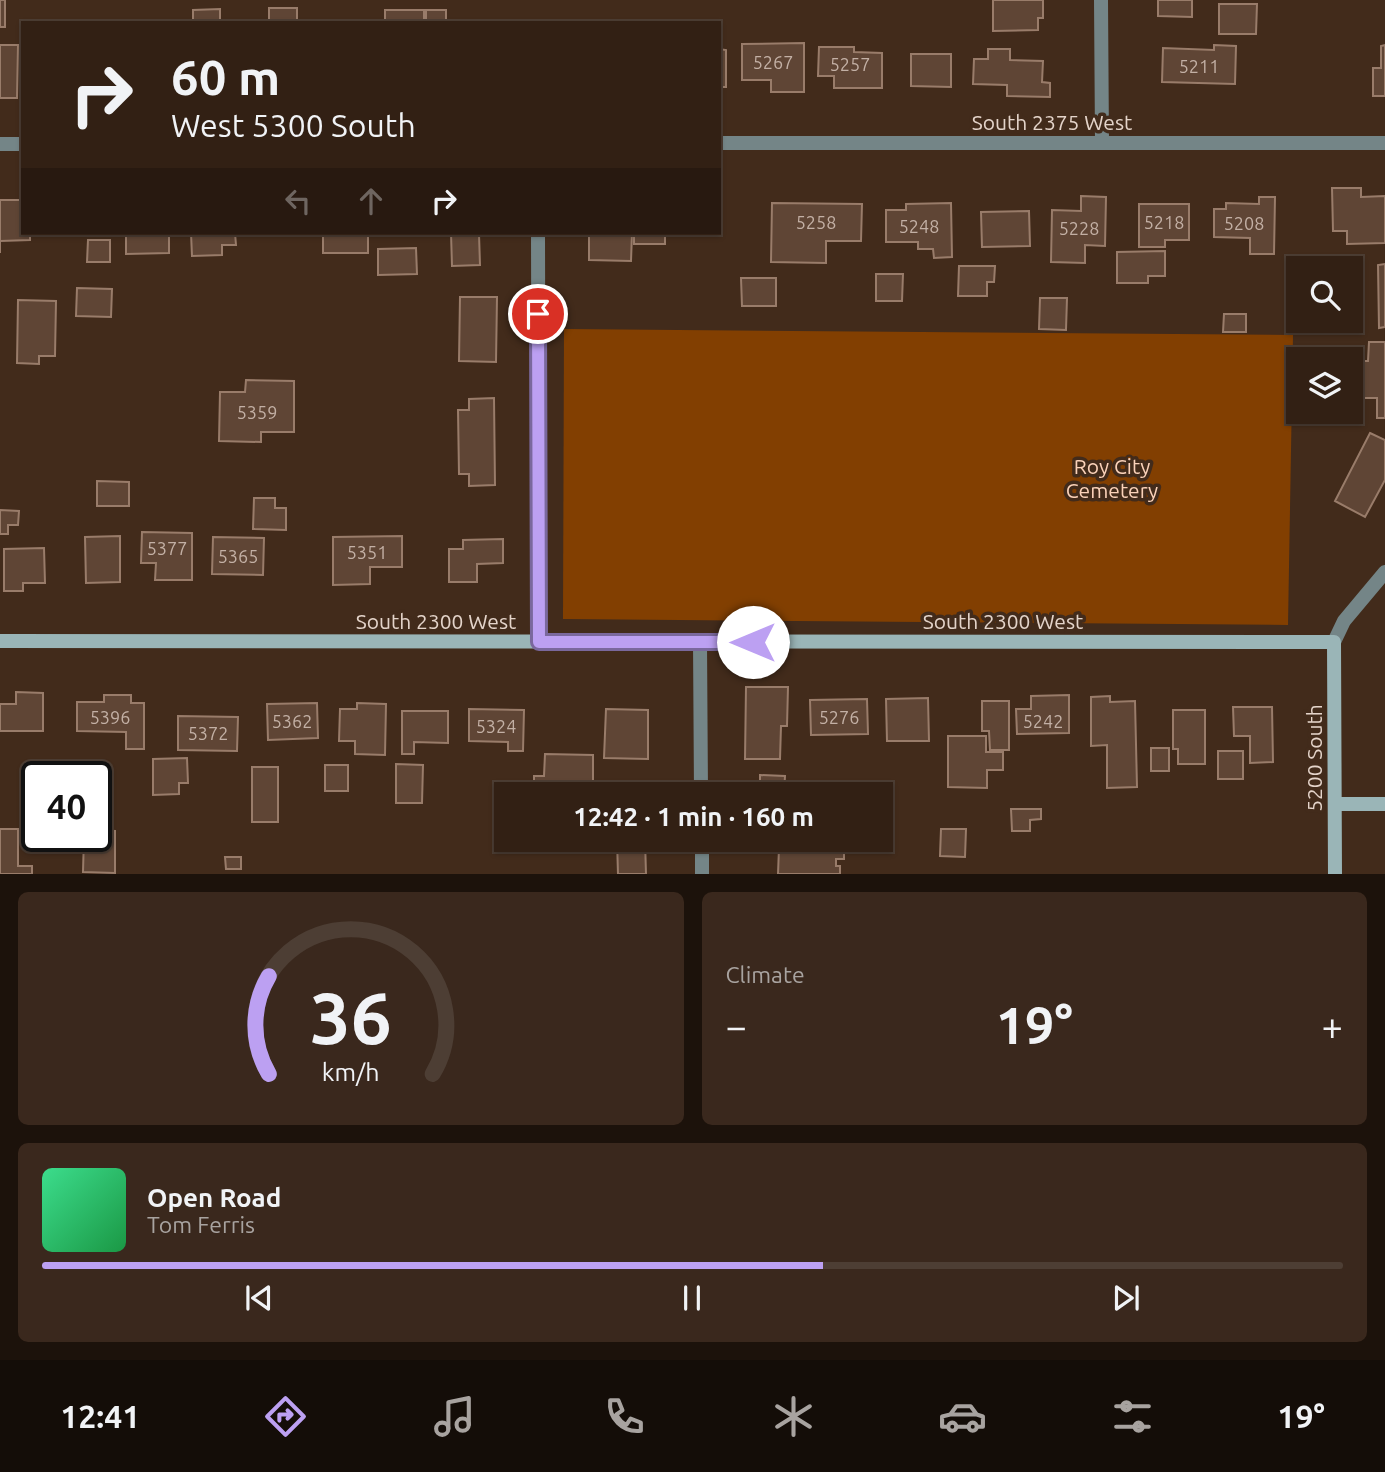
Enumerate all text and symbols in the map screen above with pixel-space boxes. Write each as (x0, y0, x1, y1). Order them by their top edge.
icon: right (56, 49, 147, 140)
text: 60 m (171, 49, 280, 104)
house number: 5267 (753, 52, 793, 72)
house number: 5257 (830, 54, 870, 74)
house number: 5211 (1179, 56, 1219, 76)
text: West 5300 South (171, 107, 416, 143)
street label: South 2375 West (972, 110, 1132, 134)
icon: left (279, 182, 317, 220)
icon: ahead (352, 182, 390, 220)
icon: right (425, 182, 463, 220)
house number: 5258 (796, 212, 836, 232)
house number: 5218 (1144, 212, 1184, 232)
house number: 5208 (1224, 213, 1264, 233)
house number: 5248 (899, 216, 939, 236)
house number: 5228 (1059, 218, 1099, 238)
map controls (1286, 256, 1363, 424)
button: search (1286, 256, 1363, 333)
pin (508, 284, 568, 344)
icon: arrive (519, 295, 557, 333)
button: layers (1286, 347, 1363, 424)
house number: 5359 (237, 402, 277, 422)
park label: Roy City Cemetery (1066, 454, 1158, 502)
house number: 5377 (147, 538, 187, 558)
house number: 5351 (347, 542, 387, 562)
house number: 5365 (218, 546, 258, 566)
position arrow (716, 605, 790, 679)
street label: South 2300 West (356, 609, 516, 633)
street label: South 2300 West (923, 609, 1083, 633)
street label: 5200 South (1302, 704, 1326, 812)
house number: 5396 (90, 707, 130, 727)
house number: 5276 (819, 707, 859, 727)
house number: 5362 (272, 711, 312, 731)
house number: 5242 (1023, 711, 1063, 731)
house number: 5324 (476, 716, 516, 736)
house number: 5372 (188, 723, 228, 743)
speed limit sign: 40 (21, 761, 112, 852)
text: 12:42 · 1 min · 160 m (573, 802, 814, 831)
text: Climate (726, 962, 805, 987)
text: 36 (310, 977, 392, 1059)
text: 19° (996, 996, 1073, 1054)
text: − (726, 1005, 747, 1047)
text: + (1322, 1005, 1343, 1047)
text: km/h (322, 1058, 380, 1086)
text: Open Road (147, 1183, 281, 1212)
text: Tom Ferris (147, 1212, 255, 1237)
icon: previous (240, 1279, 278, 1317)
icon: pause (673, 1279, 711, 1317)
icon: next (1107, 1279, 1145, 1317)
icon: directions (261, 1392, 310, 1441)
icon: music (430, 1392, 479, 1441)
icon: phone (600, 1392, 649, 1441)
icon: climate (769, 1392, 818, 1441)
icon: car (938, 1392, 987, 1441)
icon: filters (1108, 1392, 1157, 1441)
text: 12:41 (60, 1398, 140, 1434)
text: 19° (1277, 1398, 1325, 1434)

